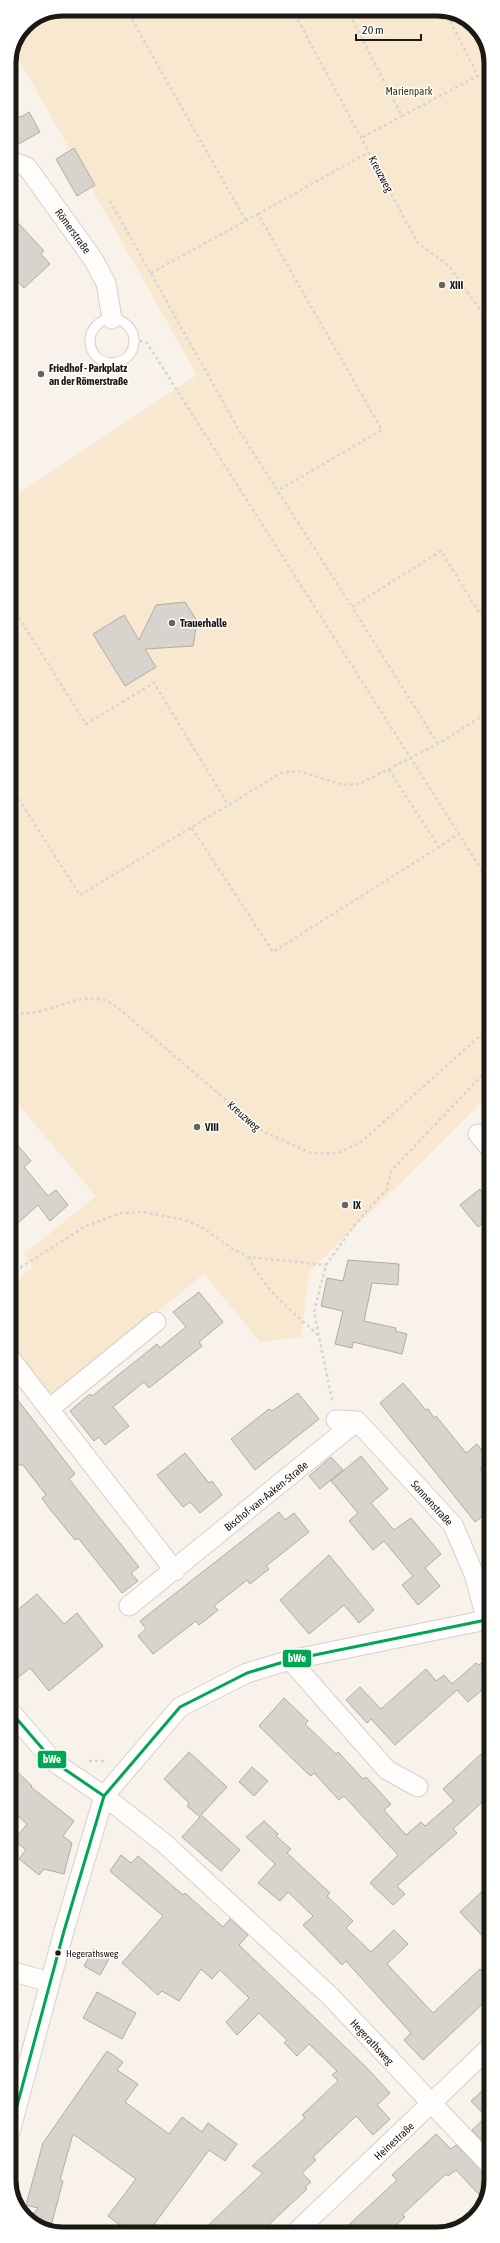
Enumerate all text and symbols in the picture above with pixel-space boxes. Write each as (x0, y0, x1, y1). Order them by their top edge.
scale bar (356, 16, 421, 42)
text: 20 m (362, 23, 384, 37)
park label: Marienpark (385, 85, 433, 97)
street label: Kreuzweg (367, 154, 396, 194)
street label: Römerstraße (53, 206, 93, 256)
place label: XIII (449, 279, 464, 291)
marker: XIII (437, 280, 447, 290)
place label: Friedhof - Parkplatz an der Römerstraße (49, 362, 128, 387)
marker: Friedhof - Parkplatz an der Römerstraße (36, 369, 46, 379)
place label: Trauerhalle (180, 617, 227, 629)
marker: Trauerhalle (167, 618, 177, 628)
street label: Kreuzweg (225, 1099, 263, 1134)
place label: VIII (204, 1121, 219, 1133)
marker: VIII (192, 1122, 202, 1132)
place label: IX (353, 1199, 362, 1211)
marker: IX (340, 1200, 350, 1210)
street label: Bischof-van-Aaken-Straße (222, 1459, 310, 1533)
street label: Sonnenstraße (409, 1478, 455, 1528)
line badge: bWe (282, 1649, 312, 1668)
text: bWe (288, 1652, 306, 1664)
line badge: bWe (37, 1750, 67, 1769)
text: bWe (43, 1753, 61, 1765)
marker: Hegerathsweg (53, 1948, 63, 1958)
place label: Hegerathsweg (66, 1948, 119, 1959)
street label: Hegerathsweg (348, 2017, 396, 2067)
street label: Heinestraße (372, 2120, 416, 2162)

